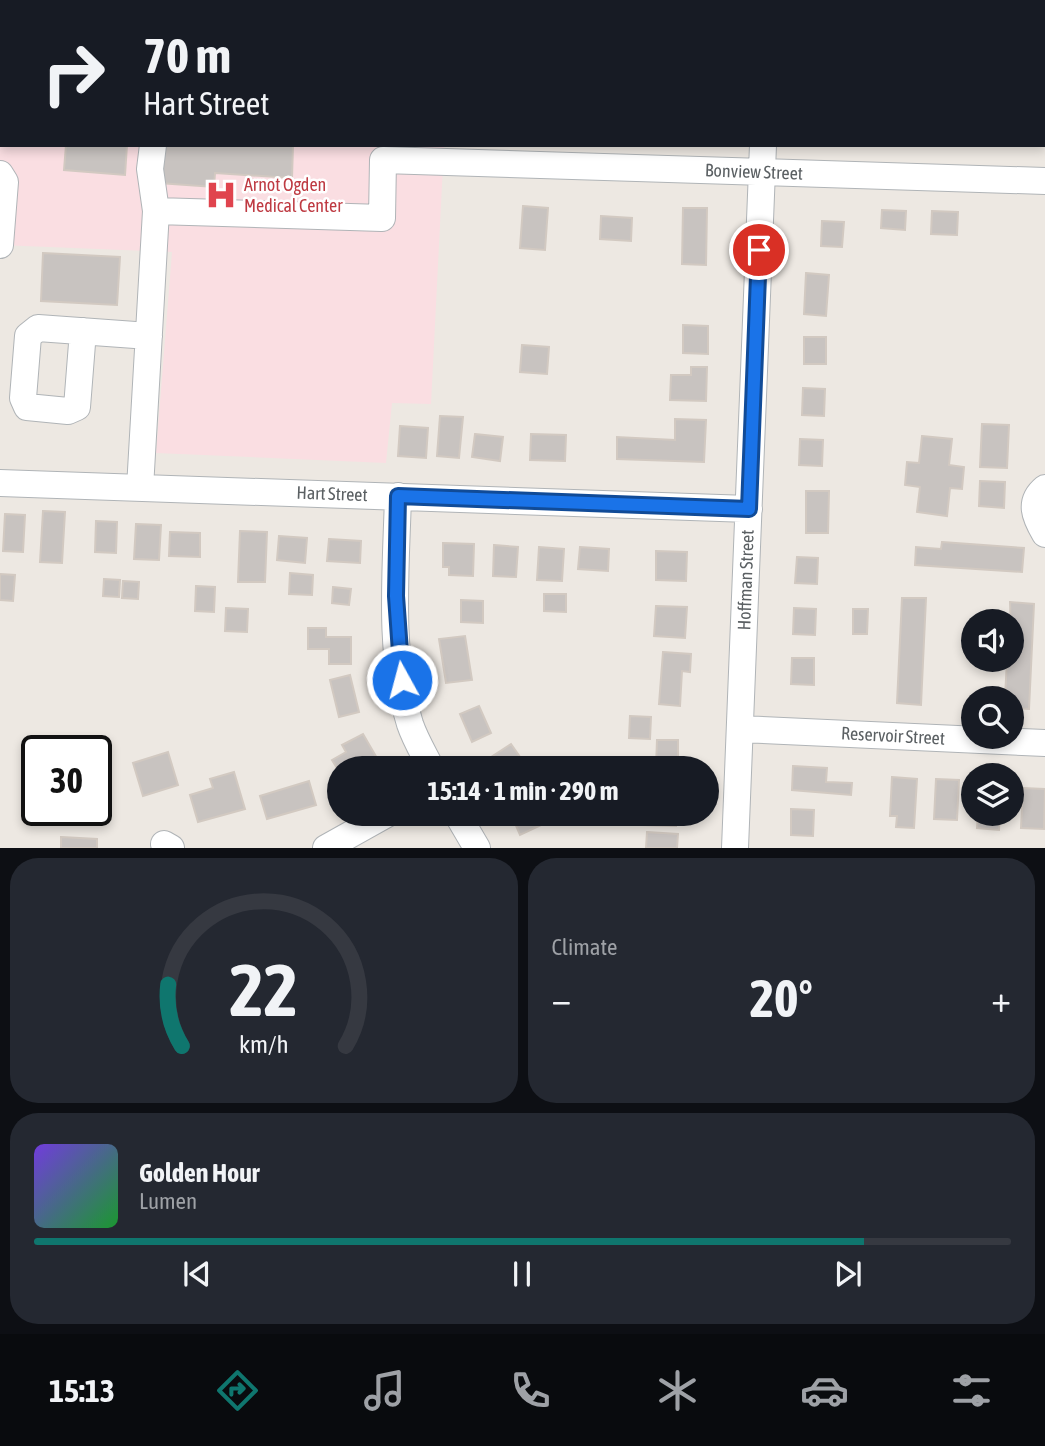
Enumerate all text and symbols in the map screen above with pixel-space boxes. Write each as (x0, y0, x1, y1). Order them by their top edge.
text: 70 m (143, 27, 231, 83)
icon: right (28, 28, 119, 119)
text: Hart Street (143, 85, 269, 122)
street label: Bonview Street (705, 159, 803, 184)
place label: Arnot Ogden Medical Center (244, 174, 343, 216)
hospital icon: Arnot Ogden Medical Center (204, 178, 238, 212)
pin (729, 220, 789, 280)
icon: arrive (740, 231, 778, 269)
street label: Hart Street (296, 482, 368, 505)
street label: Hoffman Street (733, 529, 758, 631)
map controls (961, 609, 1024, 826)
button: sound (961, 609, 1024, 672)
position arrow (365, 643, 439, 717)
button: search (961, 686, 1024, 749)
street label: Reservoir Street (840, 722, 946, 749)
speed limit sign: 30 (21, 735, 112, 826)
button: layers (961, 763, 1024, 826)
text: 15:14 · 1 min · 290 m (428, 776, 618, 806)
text: Climate (552, 934, 617, 960)
text: 22 (230, 949, 298, 1032)
text: 20° (750, 968, 813, 1028)
text: − (552, 977, 571, 1020)
text: + (991, 977, 1011, 1020)
text: km/h (239, 1030, 289, 1058)
text: Golden Hour (139, 1158, 259, 1188)
text: Lumen (139, 1188, 197, 1214)
icon: previous (178, 1255, 216, 1293)
icon: pause (503, 1255, 541, 1293)
icon: next (829, 1255, 867, 1293)
icon: directions (213, 1366, 262, 1415)
icon: music (360, 1366, 409, 1415)
icon: phone (506, 1366, 555, 1415)
icon: climate (653, 1366, 702, 1415)
icon: car (800, 1366, 849, 1415)
icon: filters (947, 1366, 996, 1415)
text: 15:13 (49, 1372, 115, 1409)

